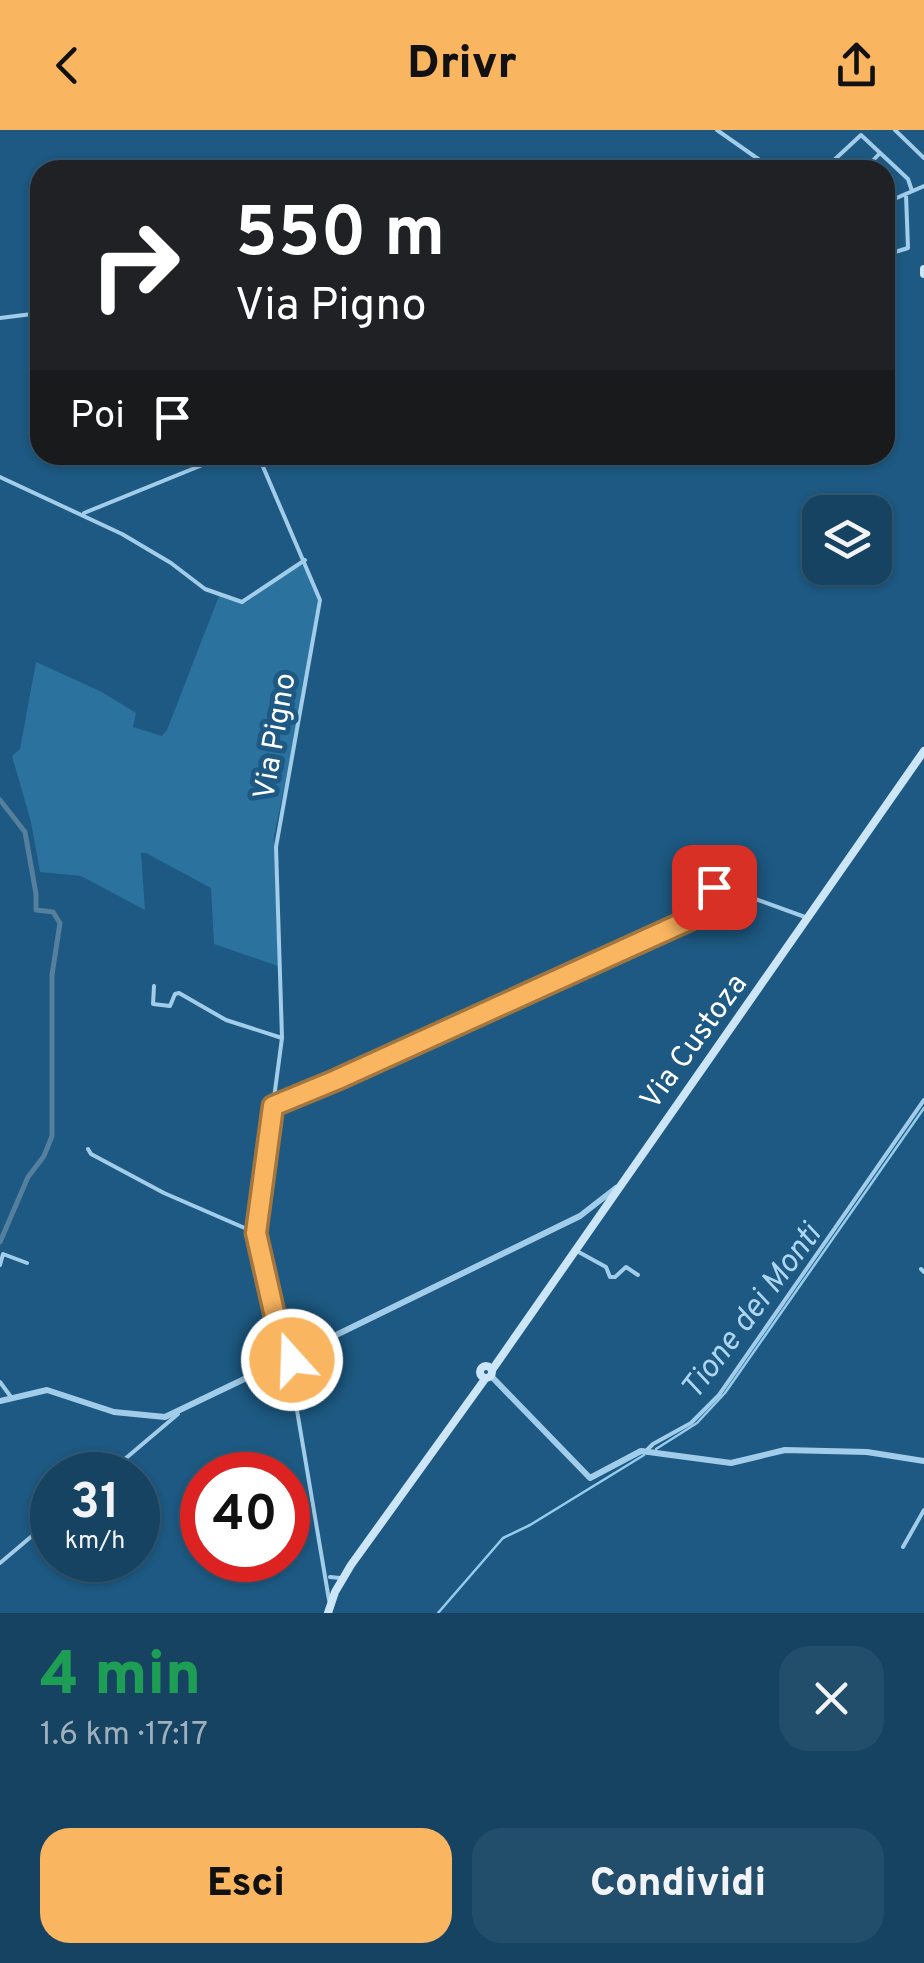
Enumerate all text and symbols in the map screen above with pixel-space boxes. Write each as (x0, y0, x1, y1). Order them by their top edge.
text: Drivr (407, 37, 517, 94)
icon: back (40, 38, 95, 93)
icon: share (829, 38, 884, 93)
text: 550 m (235, 192, 445, 281)
icon: right (70, 200, 200, 330)
text: Via Pigno (235, 279, 427, 336)
icon: arrive (145, 390, 200, 445)
text: Poi (70, 393, 125, 442)
map controls (802, 495, 892, 585)
button: layers (802, 495, 892, 585)
street label: Via Pigno (247, 670, 306, 803)
pin (672, 845, 757, 930)
icon: arrive (687, 860, 742, 915)
street label: Via Custoza (633, 967, 757, 1117)
water label: Tione dei Monti (673, 1215, 833, 1409)
position arrow (240, 1308, 344, 1412)
speed limit sign: 40 (180, 1452, 310, 1582)
text: 31 (70, 1473, 120, 1536)
text: km/h (65, 1526, 125, 1558)
text: 4 min (40, 1640, 201, 1716)
button: close (779, 1646, 884, 1751)
text: 1.6 km · 17:17 (40, 1716, 208, 1756)
button: Esci (40, 1828, 452, 1943)
button: Condividi (472, 1828, 884, 1943)

